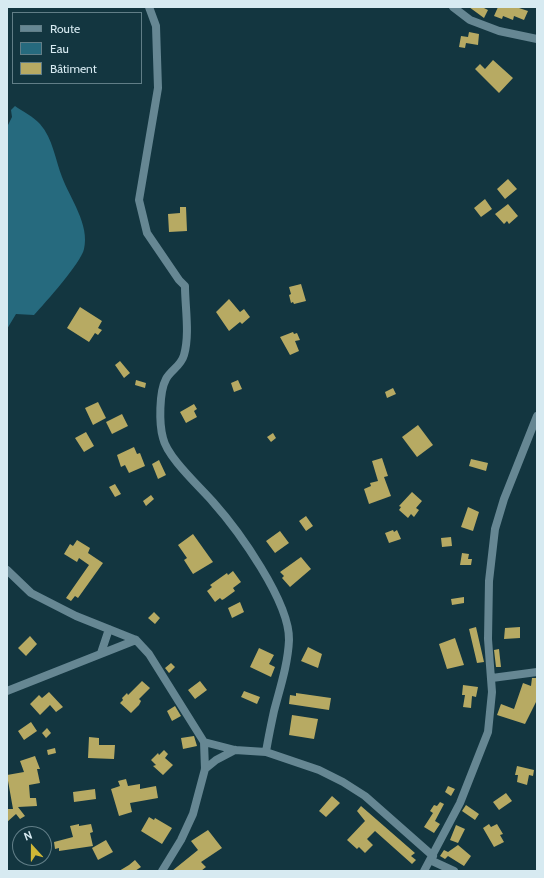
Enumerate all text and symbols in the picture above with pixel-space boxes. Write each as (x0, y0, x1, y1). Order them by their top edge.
legend (12, 12, 142, 84)
text: Route (50, 21, 80, 36)
text: Eau (50, 41, 69, 56)
text: Bâtiment (50, 61, 97, 76)
north arrow (12, 826, 52, 866)
text: N (22, 828, 34, 844)

